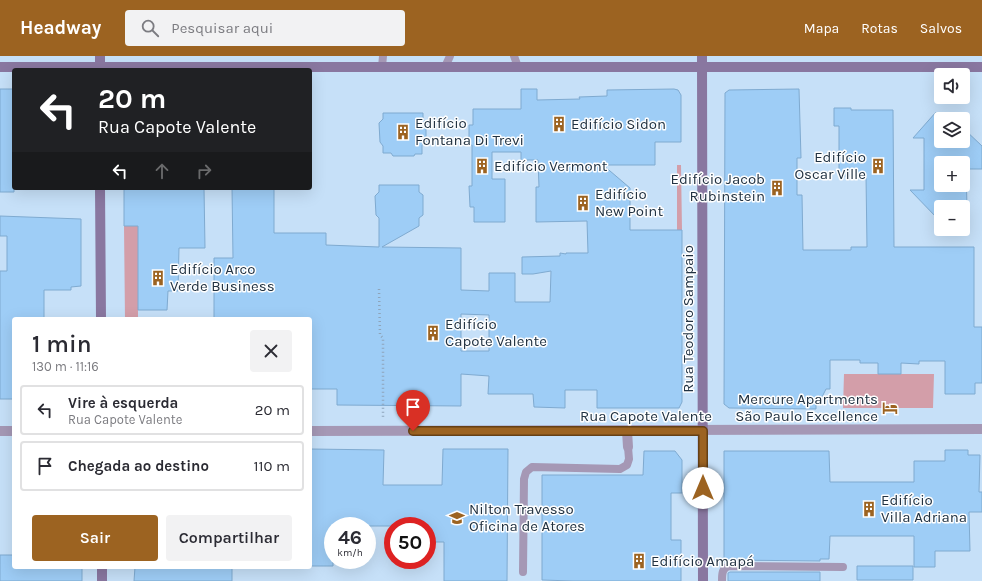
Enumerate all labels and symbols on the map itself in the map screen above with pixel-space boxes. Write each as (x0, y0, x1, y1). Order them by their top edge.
place label: Edifício Fontana Di Trevi (415, 114, 524, 149)
building icon: Edifício Sidon (550, 115, 568, 133)
place label: Edifício Sidon (571, 115, 666, 133)
building icon: Edifício Fontana Di Trevi (394, 123, 412, 141)
place label: Edifício Oscar Ville (794, 148, 866, 183)
building icon: Edifício Vermont (473, 157, 491, 175)
place label: Edifício Vermont (494, 157, 608, 175)
building icon: Edifício Oscar Ville (869, 157, 887, 175)
place label: Edifício Jacob Rubinstein (671, 170, 765, 205)
building icon: Edifício Jacob Rubinstein (768, 179, 786, 197)
place label: Edifício New Point (595, 185, 663, 220)
building icon: Edifício New Point (574, 194, 592, 212)
street label: Rua Teodoro Sampaio (679, 245, 697, 393)
place label: Edifício Arco Verde Business (170, 260, 275, 295)
building icon: Edifício Arco Verde Business (149, 269, 167, 287)
place label: Edifício Capote Valente (445, 315, 547, 350)
building icon: Edifício Capote Valente (424, 324, 442, 342)
pin (396, 390, 430, 431)
place label: Mercure Apartments São Paulo Excellence (735, 390, 878, 425)
hotel icon: Mercure Apartments São Paulo Excellence (881, 399, 899, 417)
street label: Rua Capote Valente (580, 407, 712, 425)
position arrow (682, 467, 724, 509)
place label: Edifício Villa Adriana (881, 491, 967, 526)
place label: Nilton Travesso Oficina de Atores (469, 500, 585, 535)
building icon: Edifício Villa Adriana (860, 500, 878, 518)
school or university icon: Nilton Travesso Oficina de Atores (448, 509, 466, 527)
speed limit sign: 50 (384, 517, 436, 569)
building icon: Edifício Amapá (630, 552, 648, 570)
place label: Edifício Amapá (651, 552, 754, 570)

